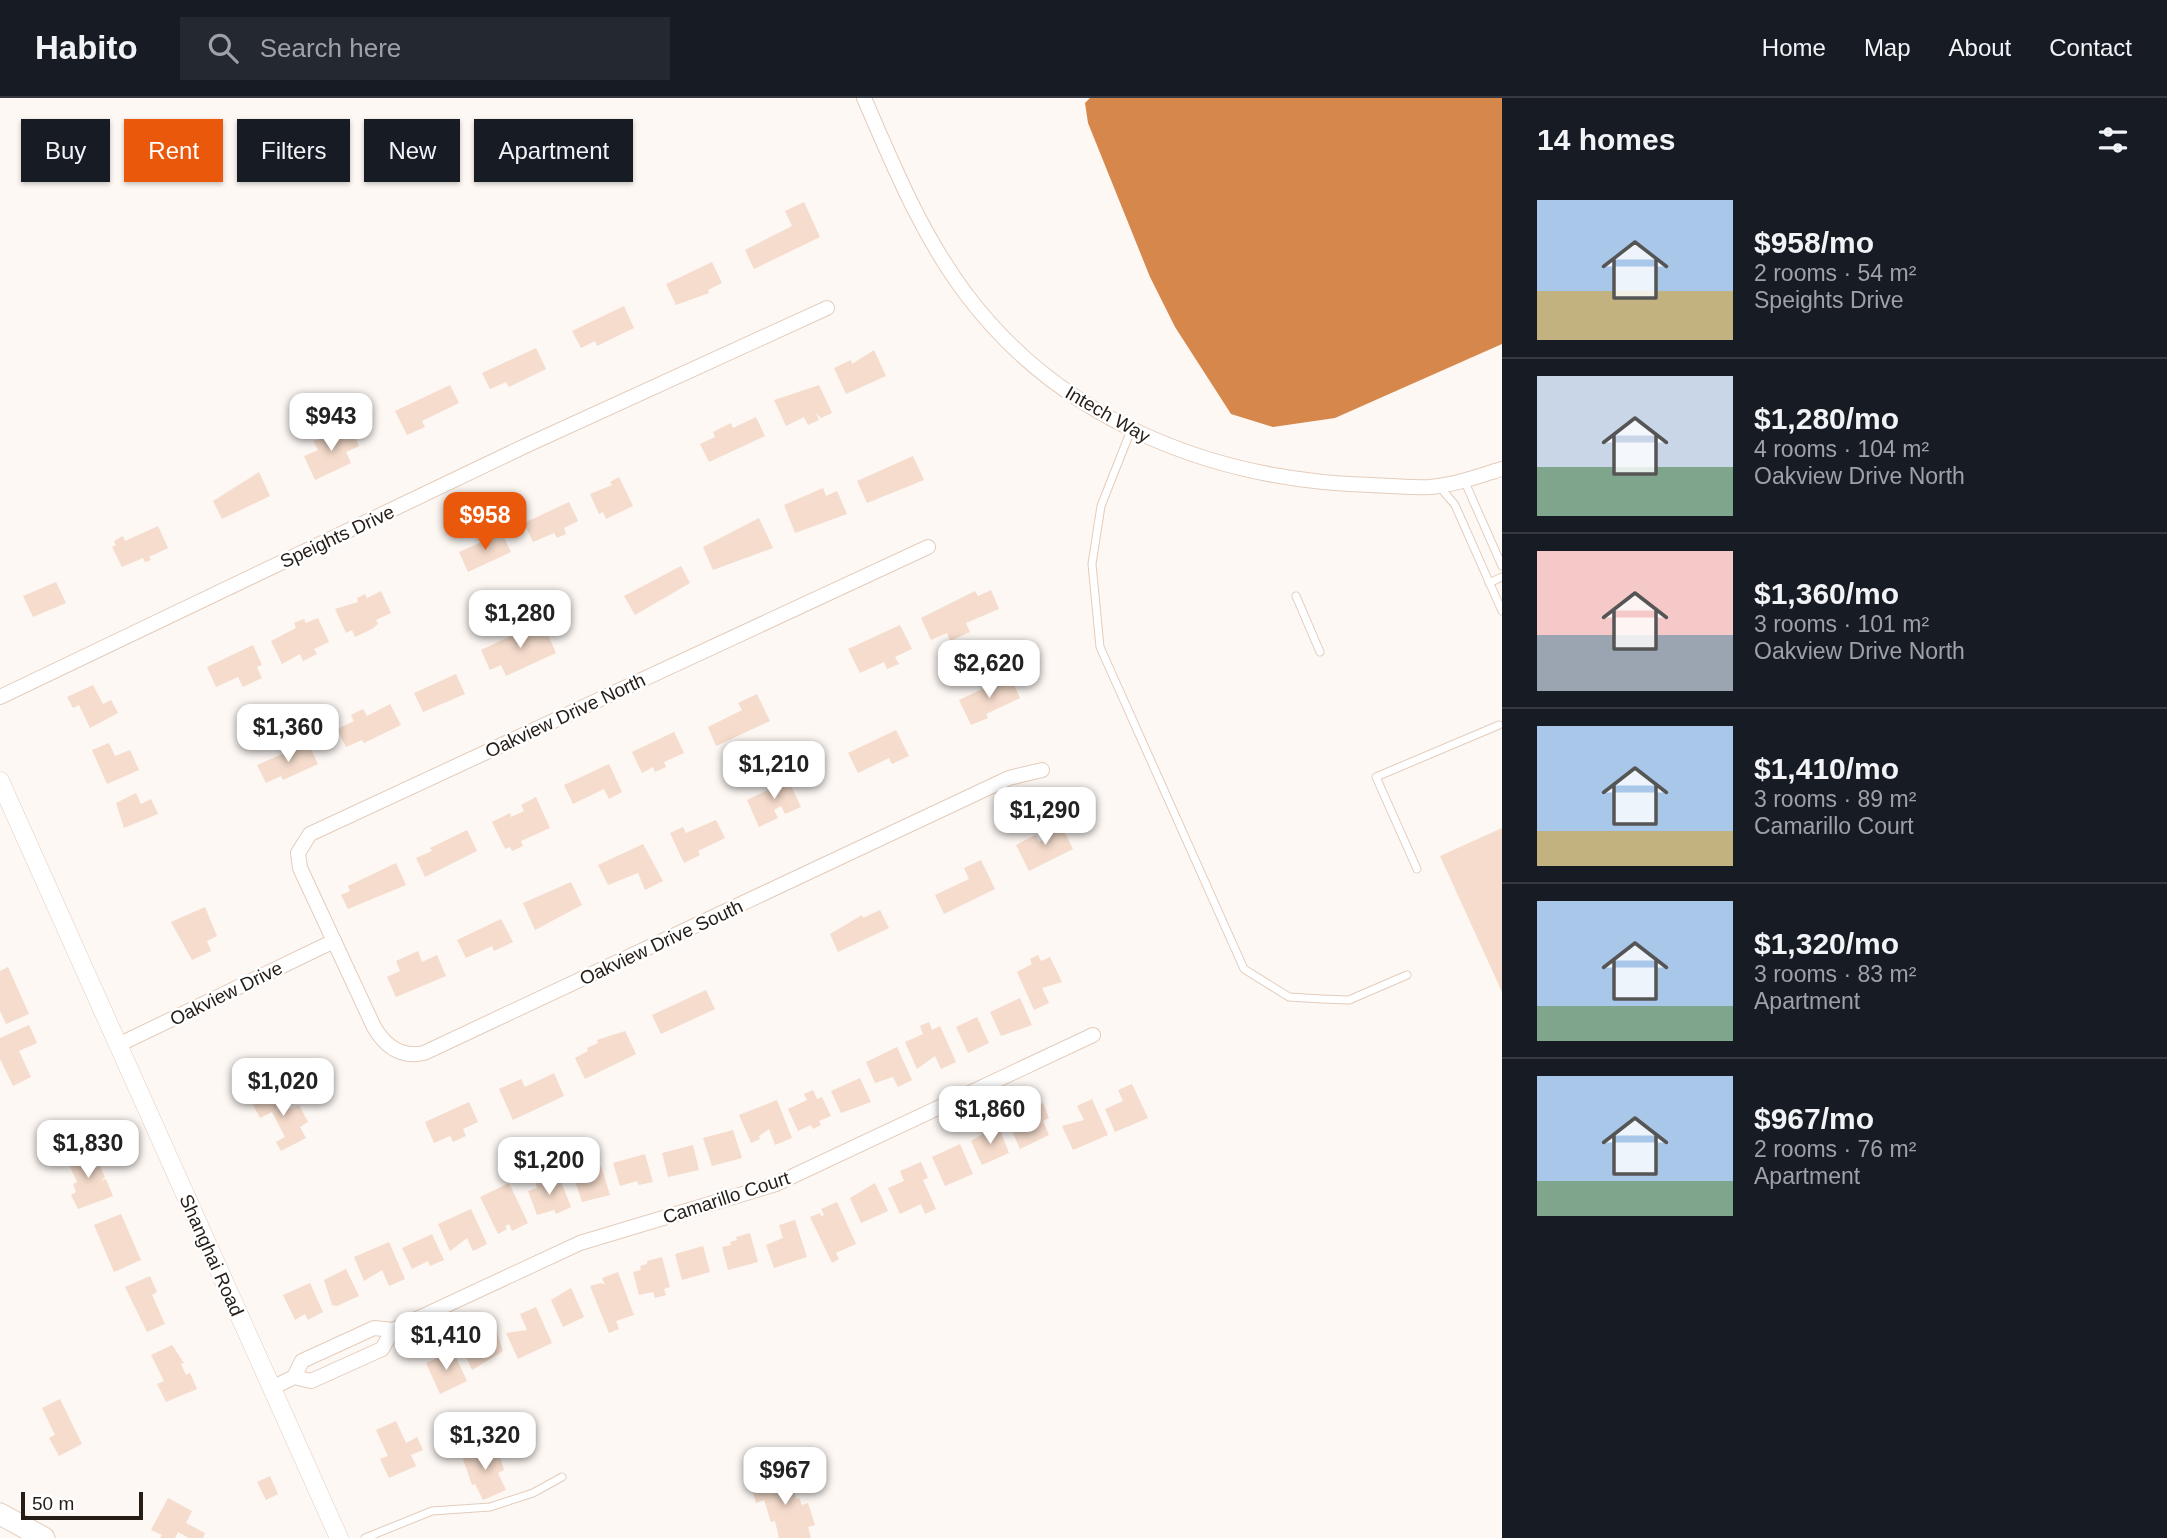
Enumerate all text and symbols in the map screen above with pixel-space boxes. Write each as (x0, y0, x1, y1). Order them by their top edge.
search box (180, 17, 670, 80)
text: Habito (35, 29, 138, 66)
icon: search (204, 29, 242, 67)
text: Search here (260, 33, 401, 63)
text: Home (1762, 34, 1826, 61)
text: Map (1864, 34, 1911, 61)
text: About (1949, 34, 2011, 61)
text: Contact (2049, 34, 2132, 61)
chip: Buy (21, 119, 110, 182)
chip: Rent (124, 119, 223, 182)
chip: Filters (237, 119, 350, 182)
chip: New (364, 119, 460, 182)
chip: Apartment (474, 119, 633, 182)
icon: filters (2094, 121, 2132, 159)
text: 14 homes (1537, 123, 1675, 156)
text: $958/mo (1754, 226, 1874, 259)
icon: home (1593, 228, 1677, 312)
text: 2 rooms · 54 m² (1754, 260, 1916, 286)
text: Speights Drive (1754, 287, 1904, 313)
street label: Intech Way (1062, 382, 1154, 447)
pin: $943 (290, 394, 372, 453)
text: $1,280/mo (1754, 402, 1899, 435)
text: $943 (305, 403, 357, 429)
icon: home (1593, 404, 1677, 488)
text: 4 rooms · 104 m² (1754, 436, 1929, 462)
text: Oakview Drive North (1754, 463, 1965, 489)
pin: $958 (444, 492, 526, 552)
street label: Speights Drive (277, 501, 398, 572)
text: $958 (459, 502, 511, 528)
text: $1,360/mo (1754, 577, 1899, 610)
icon: home (1593, 579, 1677, 663)
pin: $1,280 (463, 590, 577, 650)
text: $1,280 (485, 600, 555, 626)
text: 3 rooms · 101 m² (1754, 611, 1929, 637)
text: Oakview Drive North (1754, 638, 1965, 664)
pin: $2,620 (932, 640, 1046, 700)
text: $2,620 (954, 650, 1024, 676)
street label: Oakview Drive North (482, 669, 649, 762)
pin: $1,360 (231, 704, 345, 764)
text: $1,360 (253, 714, 323, 740)
pin: $1,210 (717, 742, 831, 801)
text: $1,210 (739, 751, 809, 777)
text: $1,410/mo (1754, 752, 1899, 785)
icon: home (1593, 754, 1677, 838)
text: 3 rooms · 89 m² (1754, 786, 1916, 812)
pin: $1,290 (988, 788, 1102, 847)
text: $1,290 (1010, 797, 1080, 823)
text: Camarillo Court (1754, 813, 1914, 839)
street label: Oakview Drive South (576, 895, 746, 989)
text: $1,320/mo (1754, 927, 1899, 960)
icon: home (1593, 929, 1677, 1013)
street label: Oakview Drive (167, 957, 286, 1030)
text: 3 rooms · 83 m² (1754, 961, 1916, 987)
text: Apartment (1754, 988, 1860, 1014)
pin: $1,020 (226, 1058, 340, 1118)
text: $1,020 (248, 1068, 318, 1094)
pin: $1,860 (933, 1086, 1047, 1146)
text: $1,860 (955, 1096, 1025, 1122)
text: $967/mo (1754, 1102, 1874, 1135)
icon: home (1593, 1104, 1677, 1188)
pin: $1,830 (31, 1121, 145, 1180)
text: $1,830 (53, 1130, 123, 1156)
text: 2 rooms · 76 m² (1754, 1136, 1916, 1162)
pin: $1,200 (492, 1138, 606, 1197)
text: $1,200 (514, 1147, 584, 1173)
text: Apartment (1754, 1163, 1860, 1189)
street label: Camarillo Court (660, 1167, 793, 1228)
street label: Shanghai Road (175, 1191, 248, 1319)
pin: $1,410 (389, 1312, 503, 1372)
text: $1,410 (411, 1322, 481, 1348)
pin: $1,320 (428, 1412, 542, 1472)
text: $1,320 (450, 1422, 520, 1448)
pin: $967 (744, 1448, 826, 1507)
text: $967 (759, 1457, 811, 1483)
scale bar (21, 1489, 144, 1521)
text: 50 m (32, 1493, 74, 1514)

